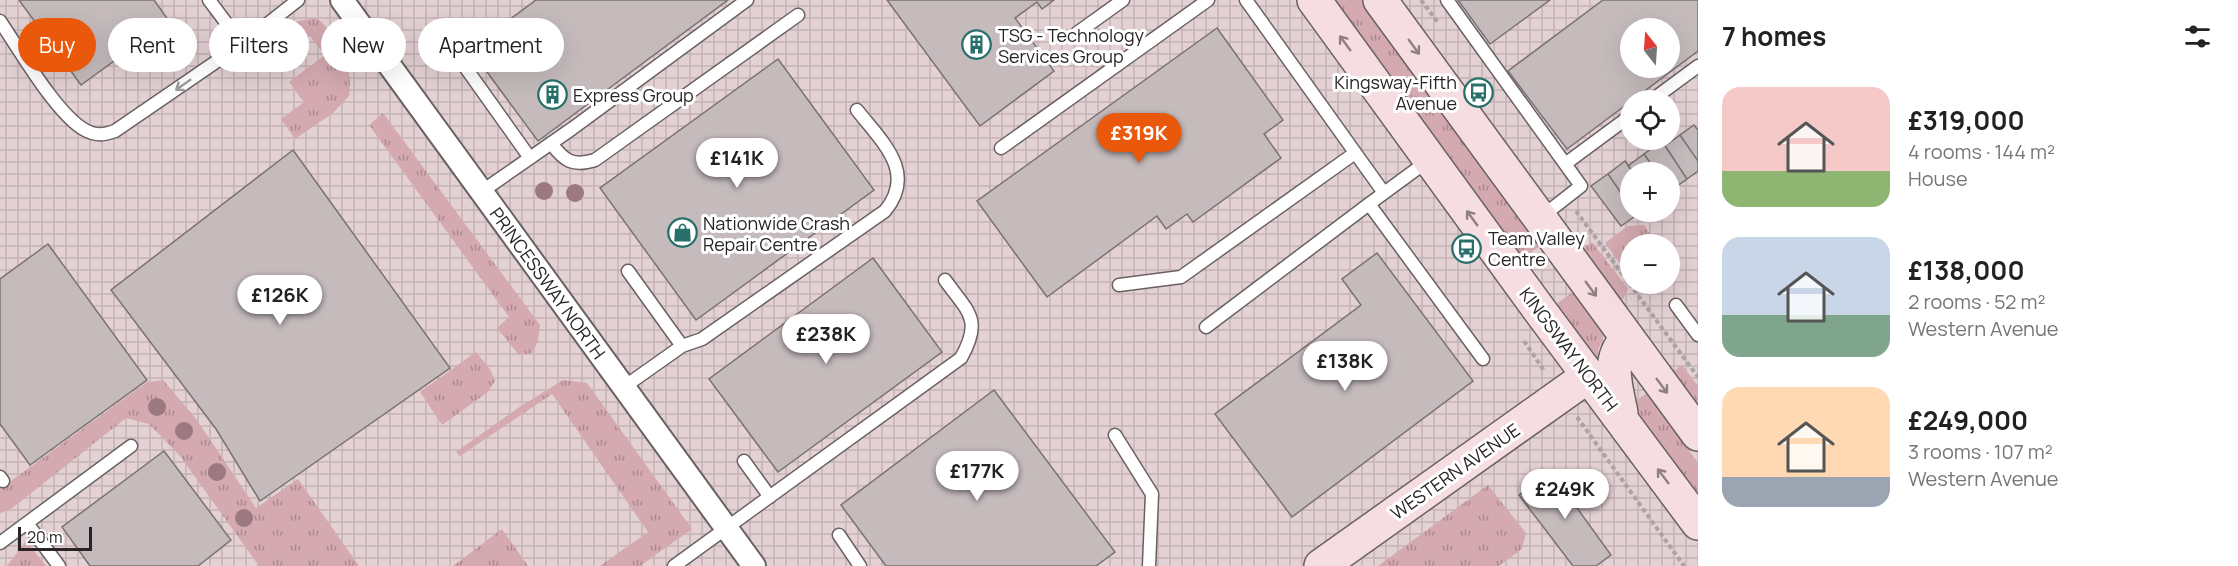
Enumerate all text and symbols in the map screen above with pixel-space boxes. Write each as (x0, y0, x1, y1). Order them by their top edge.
chip: Buy (18, 18, 96, 72)
chip: Rent (108, 18, 197, 72)
chip: Filters (209, 18, 309, 72)
chip: New (321, 18, 406, 72)
chip: Apartment (418, 18, 564, 72)
north arrow (1620, 18, 1680, 78)
map controls (1620, 18, 1680, 294)
text: 7 homes (1722, 18, 1826, 54)
icon: filters (2181, 20, 2214, 53)
place label: TSG - Technology Services Group (998, 23, 1145, 68)
building icon: TSG - Technology Services Group (961, 29, 993, 61)
one-way arrow (1339, 35, 1351, 51)
one-way arrow (1408, 39, 1420, 55)
place label: Kingsway-Fifth Avenue (1334, 70, 1457, 115)
bus stop icon: Kingsway-Fifth Avenue (1462, 76, 1494, 108)
one-way arrow (175, 79, 192, 91)
building icon: Express Group (536, 79, 568, 111)
place label: Express Group (573, 83, 694, 107)
button: locate (1620, 90, 1680, 150)
text: £319,000 (1908, 102, 2025, 138)
icon: home (1770, 111, 1842, 183)
pin: £319K (1097, 113, 1181, 164)
text: £319K (1110, 119, 1168, 146)
pin: £141K (695, 138, 779, 189)
text: 4 rooms · 144 m² (1908, 138, 2055, 165)
text: £141K (710, 144, 764, 171)
button: + (1620, 162, 1680, 222)
text: House (1908, 165, 1968, 192)
street label: PRINCESSWAY NORTH (485, 202, 611, 364)
one-way arrow (1466, 210, 1478, 226)
place label: Nationwide Crash Repair Centre (703, 211, 850, 256)
shop icon: Nationwide Crash Repair Centre (666, 217, 698, 249)
place label: Team Valley Centre (1488, 226, 1585, 271)
bus stop icon: Team Valley Centre (1451, 232, 1483, 264)
button: − (1620, 234, 1680, 294)
text: £138,000 (1908, 252, 2025, 288)
icon: home (1770, 261, 1842, 333)
pin: £126K (238, 275, 322, 326)
text: £126K (251, 281, 309, 308)
one-way arrow (1585, 281, 1597, 297)
street label: KINGSWAY NORTH (1515, 282, 1623, 416)
text: 2 rooms · 52 m² (1908, 288, 2045, 315)
pin: £238K (784, 314, 868, 365)
text: Western Avenue (1908, 315, 2059, 342)
text: £238K (796, 320, 856, 347)
pin: £138K (1303, 341, 1387, 392)
text: £138K (1317, 347, 1374, 374)
one-way arrow (1656, 377, 1668, 393)
text: £249,000 (1908, 402, 2028, 438)
icon: home (1770, 411, 1842, 483)
street label: WESTERN AVENUE (1386, 417, 1524, 525)
text: 3 rooms · 107 m² (1908, 438, 2053, 465)
pin: £177K (935, 451, 1019, 502)
text: £177K (950, 457, 1004, 484)
text: Western Avenue (1908, 465, 2059, 492)
one-way arrow (1657, 468, 1669, 484)
pin: £249K (1523, 469, 1607, 520)
text: £249K (1535, 475, 1595, 502)
scale bar (18, 524, 92, 552)
text: 20 m (27, 526, 63, 548)

